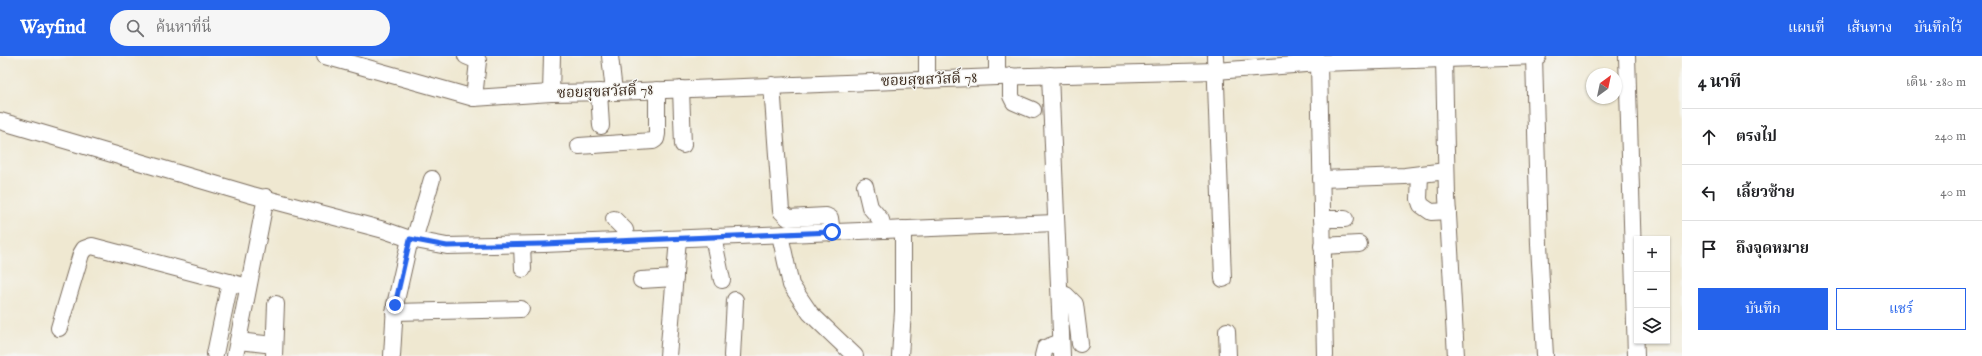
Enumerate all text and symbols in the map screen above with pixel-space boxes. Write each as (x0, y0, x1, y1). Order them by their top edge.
search box (110, 10, 390, 46)
text: Wayfind (20, 16, 86, 40)
icon: search (124, 17, 146, 39)
text: ค้นหาที่นี่ (156, 18, 212, 37)
text: แผนที่ (1788, 19, 1825, 37)
text: เส้นทาง (1847, 19, 1892, 37)
text: บันทึกไว้ (1914, 19, 1962, 37)
street label: ซอยสุขสวัสดิ์ 78 (880, 67, 978, 92)
north arrow (1586, 68, 1622, 104)
text: 4 นาที (1698, 72, 1741, 93)
text: เดิน · 280 m (1906, 74, 1966, 91)
street label: ซอยสุขสวัสดิ์ 78 (556, 79, 654, 104)
icon: ahead (1698, 126, 1720, 148)
text: ตรงไป (1736, 127, 1777, 146)
text: 240 m (1934, 128, 1966, 145)
icon: left (1698, 182, 1720, 204)
text: เลี้ยวซ้าย (1736, 183, 1795, 202)
text: 40 m (1940, 184, 1966, 201)
route start (823, 223, 841, 241)
map controls (1634, 236, 1670, 344)
button: + (1634, 236, 1670, 272)
icon: arrive (1698, 238, 1720, 260)
text: ถึงจุดหมาย (1736, 239, 1809, 258)
button: − (1634, 272, 1670, 308)
button: บันทึก (1698, 288, 1828, 330)
button: แชร์ (1836, 288, 1966, 330)
route end (386, 296, 404, 314)
button: layers (1634, 308, 1670, 344)

